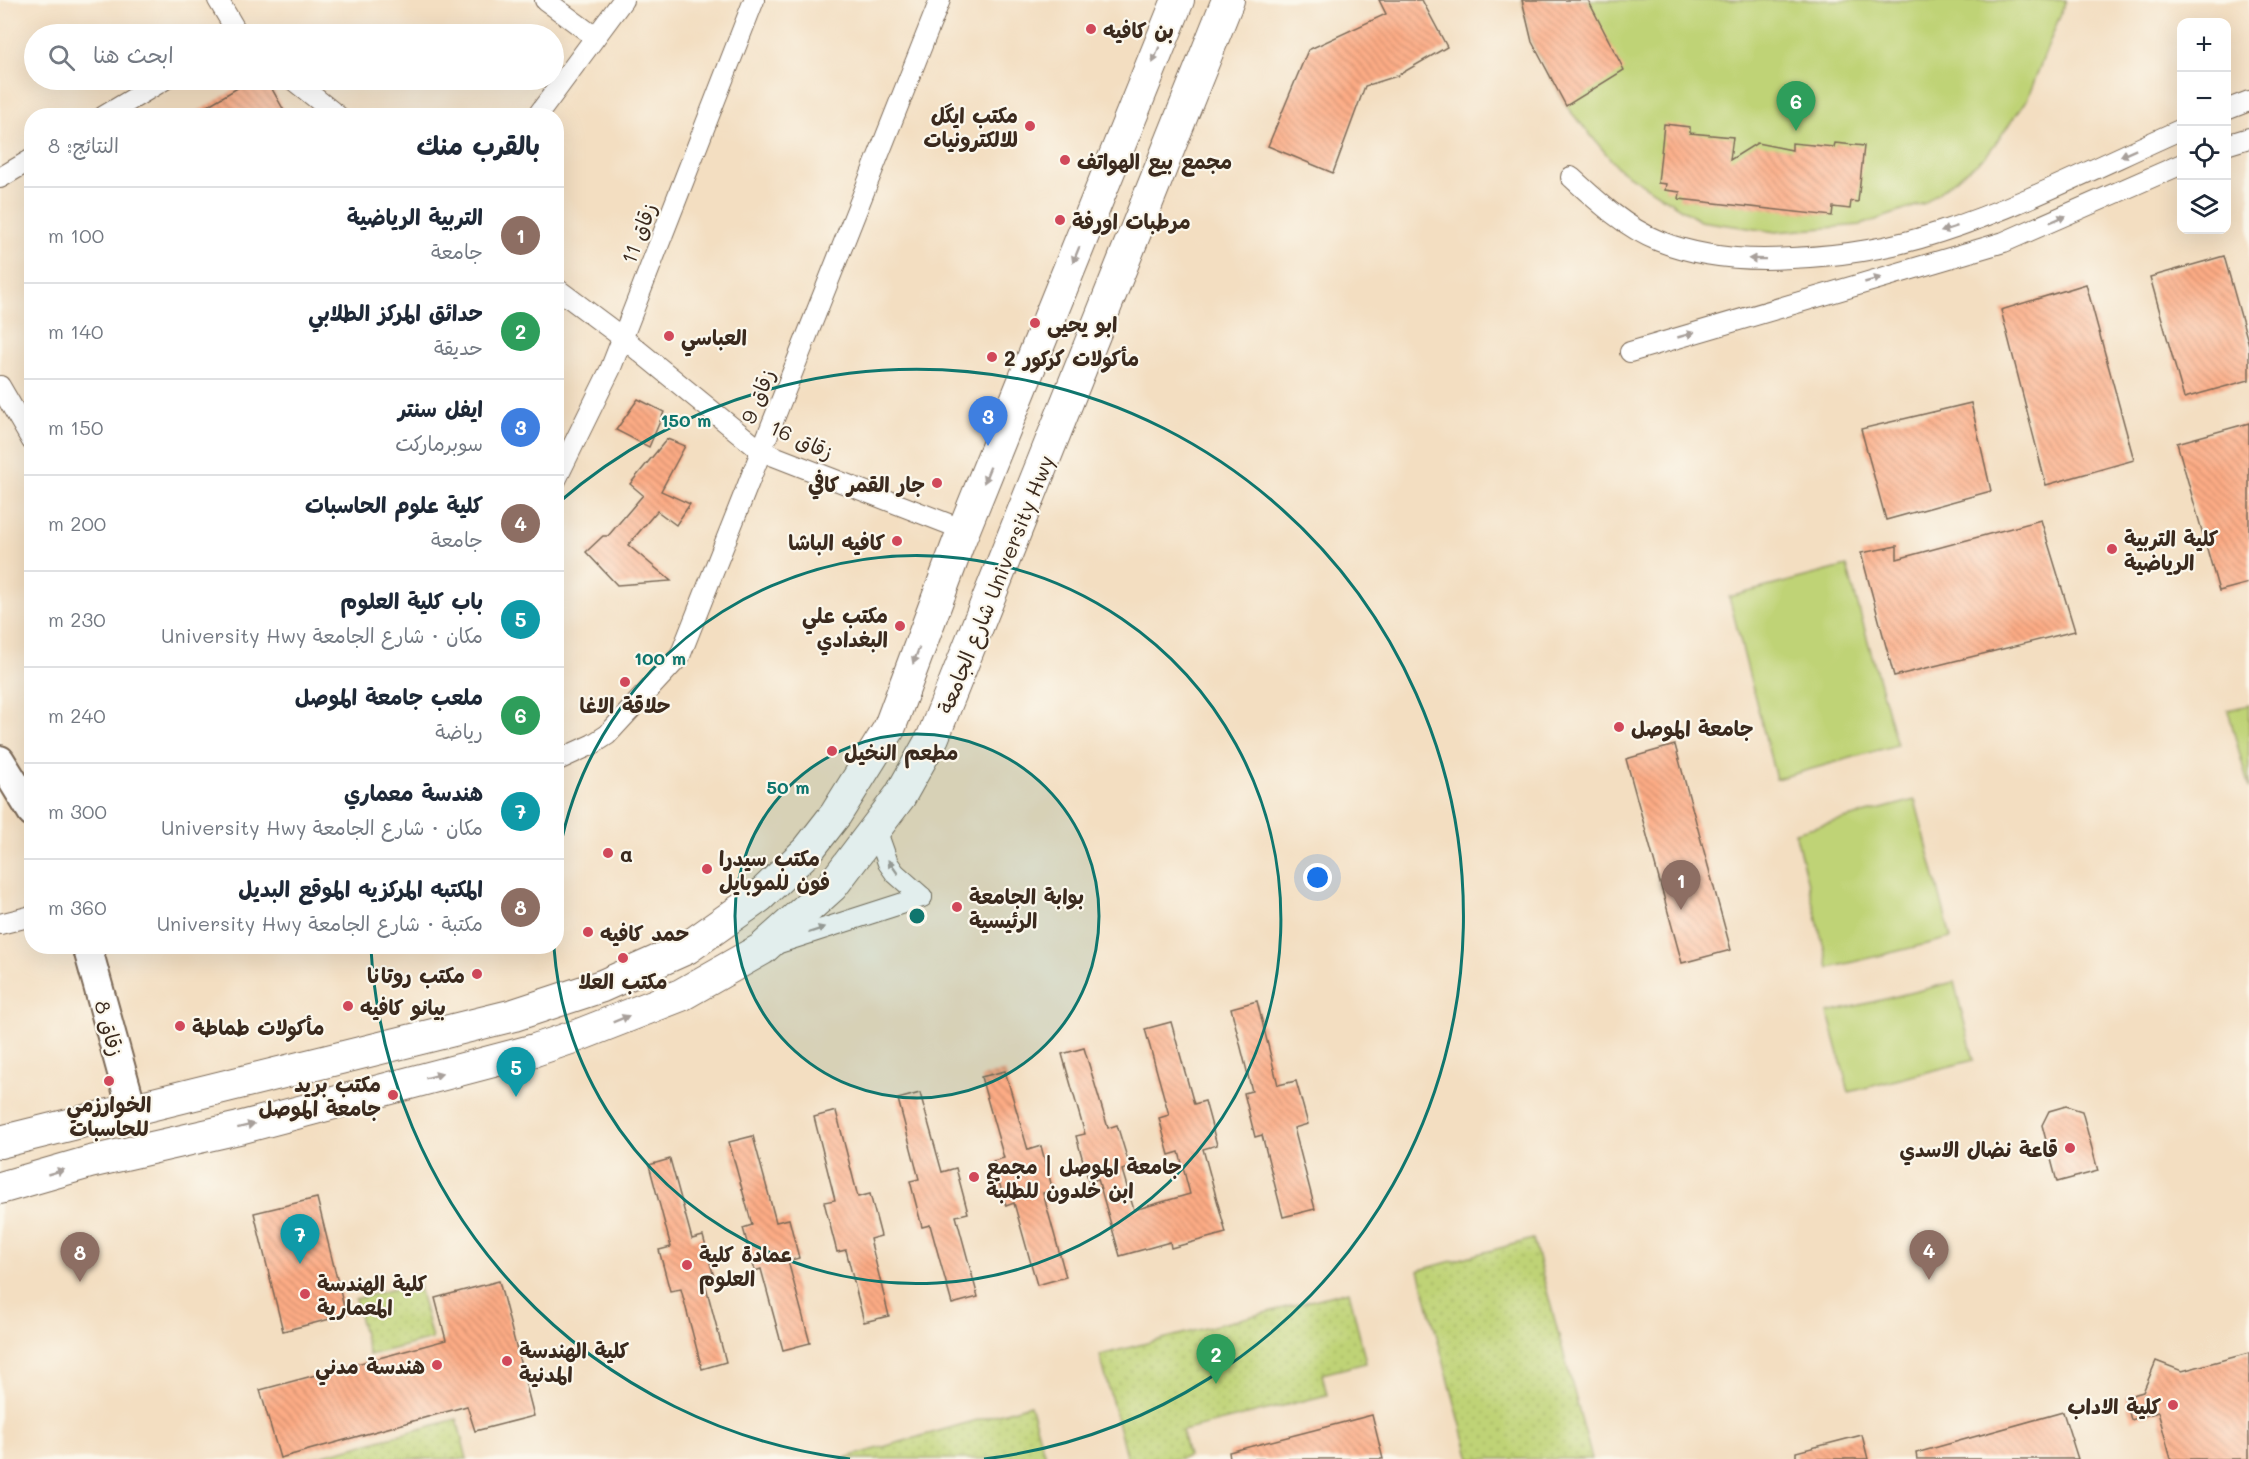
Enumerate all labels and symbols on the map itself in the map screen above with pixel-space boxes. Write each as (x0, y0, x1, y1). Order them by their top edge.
place label: بن كافيه (1103, 16, 1174, 44)
marker: بن كافيه (1084, 22, 1098, 36)
one-way arrow (1151, 46, 1161, 64)
pin: 6 (1776, 82, 1816, 131)
place label: مكتب ايگل للالكترونيات (924, 101, 1018, 153)
marker: مكتب ايگل للالكترونيات (1023, 119, 1037, 133)
place label: مجمع بيع الهواتف (1077, 147, 1232, 177)
one-way arrow (2119, 149, 2137, 158)
marker: مجمع بيع الهواتف (1058, 153, 1072, 167)
street label: زقاق 11 (614, 199, 662, 267)
place label: مرطبات اورفة (1072, 207, 1191, 235)
marker: مرطبات اورفة (1053, 213, 1067, 227)
one-way arrow (2049, 213, 2067, 223)
one-way arrow (1940, 225, 1958, 235)
one-way arrow (1070, 246, 1080, 264)
one-way arrow (1747, 254, 1766, 264)
one-way arrow (1864, 275, 1882, 284)
place label: ابو يحيى (1047, 310, 1117, 338)
marker: ابو يحيى (1028, 316, 1042, 330)
place label: العباسي (681, 323, 747, 357)
marker: العباسي (662, 329, 676, 343)
one-way arrow (1677, 330, 1695, 339)
place label: مأكولات كركور 2 (1004, 344, 1139, 373)
marker: مأكولات كركور 2 (985, 350, 999, 364)
street label: زقاق 9 (734, 365, 780, 427)
pin: 3 (968, 396, 1008, 446)
text: 150 m (661, 408, 711, 432)
street label: زقاق 16 (766, 413, 838, 465)
street label: شارع الجامعة University Hwy (931, 451, 1062, 718)
one-way arrow (982, 466, 992, 484)
place label: جار القمر كافي (808, 469, 925, 500)
marker: جار القمر كافي (930, 476, 944, 490)
place label: كلية التربية الرياضية (2124, 524, 2219, 576)
place label: كافيه الباشا (788, 528, 886, 556)
marker: كافيه الباشا (890, 534, 904, 548)
marker: كلية التربية الرياضية (2105, 542, 2119, 556)
place label: مكتب علي البغدادي (802, 601, 888, 656)
marker: مكتب علي البغدادي (893, 619, 907, 633)
text: 100 m (634, 646, 686, 670)
one-way arrow (911, 648, 921, 666)
marker: حلاقة الاغا (618, 675, 632, 689)
place label: حلاقة الاغا (580, 691, 670, 718)
place label: جامعة الموصل (1631, 714, 1753, 742)
marker: جامعة الموصل (1612, 720, 1626, 734)
place label: مطعم النخيل (844, 738, 958, 769)
marker: مطعم النخيل (825, 744, 839, 758)
text: 50 m (767, 775, 809, 799)
place label: a (620, 840, 633, 867)
place label: مكتب سيدرا فون للموبايل (719, 844, 830, 897)
marker: a (601, 846, 615, 860)
one-way arrow (887, 860, 899, 876)
pin: 1 (1662, 860, 1700, 910)
marker: مكتب سيدرا فون للموبايل (700, 862, 714, 876)
your location (1303, 863, 1332, 892)
place label: بوابة الجامعة الرئيسية (969, 882, 1084, 934)
marker: بوابة الجامعة الرئيسية (950, 900, 964, 914)
centre of rings (907, 906, 927, 926)
place label: حمد كافيه (600, 919, 689, 947)
marker: حمد كافيه (581, 925, 595, 939)
one-way arrow (808, 925, 826, 935)
marker: مكتب العلا (616, 951, 630, 965)
place label: مكتب روتانا (367, 961, 465, 989)
marker: مكتب روتانا (470, 967, 484, 981)
place label: مكتب العلا (579, 967, 667, 995)
place label: بيانو كافيه (360, 993, 446, 1021)
street label: زقاق 8 (89, 997, 131, 1059)
marker: بيانو كافيه (341, 999, 355, 1013)
place label: مأكولات طماطة (192, 1013, 324, 1042)
one-way arrow (612, 1014, 630, 1024)
marker: مأكولات طماطة (173, 1019, 187, 1033)
pin: 5 (496, 1048, 536, 1097)
place label: مكتب بريد جامعة الموصل (259, 1070, 381, 1122)
one-way arrow (425, 1071, 444, 1081)
marker: الخوارزمي للحاسبات (102, 1074, 116, 1088)
marker: مكتب بريد جامعة الموصل (386, 1088, 400, 1102)
place label: الخوارزمي للحاسبات (67, 1090, 151, 1142)
one-way arrow (237, 1120, 255, 1130)
place label: قاعة نضال الاسدي (1899, 1135, 2058, 1166)
marker: قاعة نضال الاسدي (2063, 1141, 2077, 1155)
place label: جامعة الموصل | مجمع ابن خلدون للطلبة (986, 1152, 1182, 1204)
one-way arrow (47, 1166, 65, 1176)
marker: جامعة الموصل | مجمع ابن خلدون للطلبة (967, 1170, 981, 1184)
pin: 7 (280, 1214, 320, 1264)
pin: 4 (1910, 1230, 1948, 1280)
pin: 8 (60, 1232, 100, 1282)
place label: عمادة كلية العلوم (699, 1240, 793, 1295)
marker: عمادة كلية العلوم (680, 1258, 694, 1272)
place label: كلية الهندسة المعمارية (317, 1269, 428, 1321)
marker: كلية الهندسة المعمارية (298, 1287, 312, 1301)
pin: 2 (1196, 1334, 1236, 1384)
place label: كلية الهندسة المدنية (519, 1336, 630, 1388)
place label: هندسة مدني (315, 1352, 425, 1386)
marker: كلية الهندسة المدنية (500, 1354, 514, 1368)
marker: هندسة مدني (430, 1358, 444, 1372)
place label: كلية الاداب (2068, 1392, 2162, 1420)
marker: كلية الاداب (2166, 1398, 2180, 1412)

